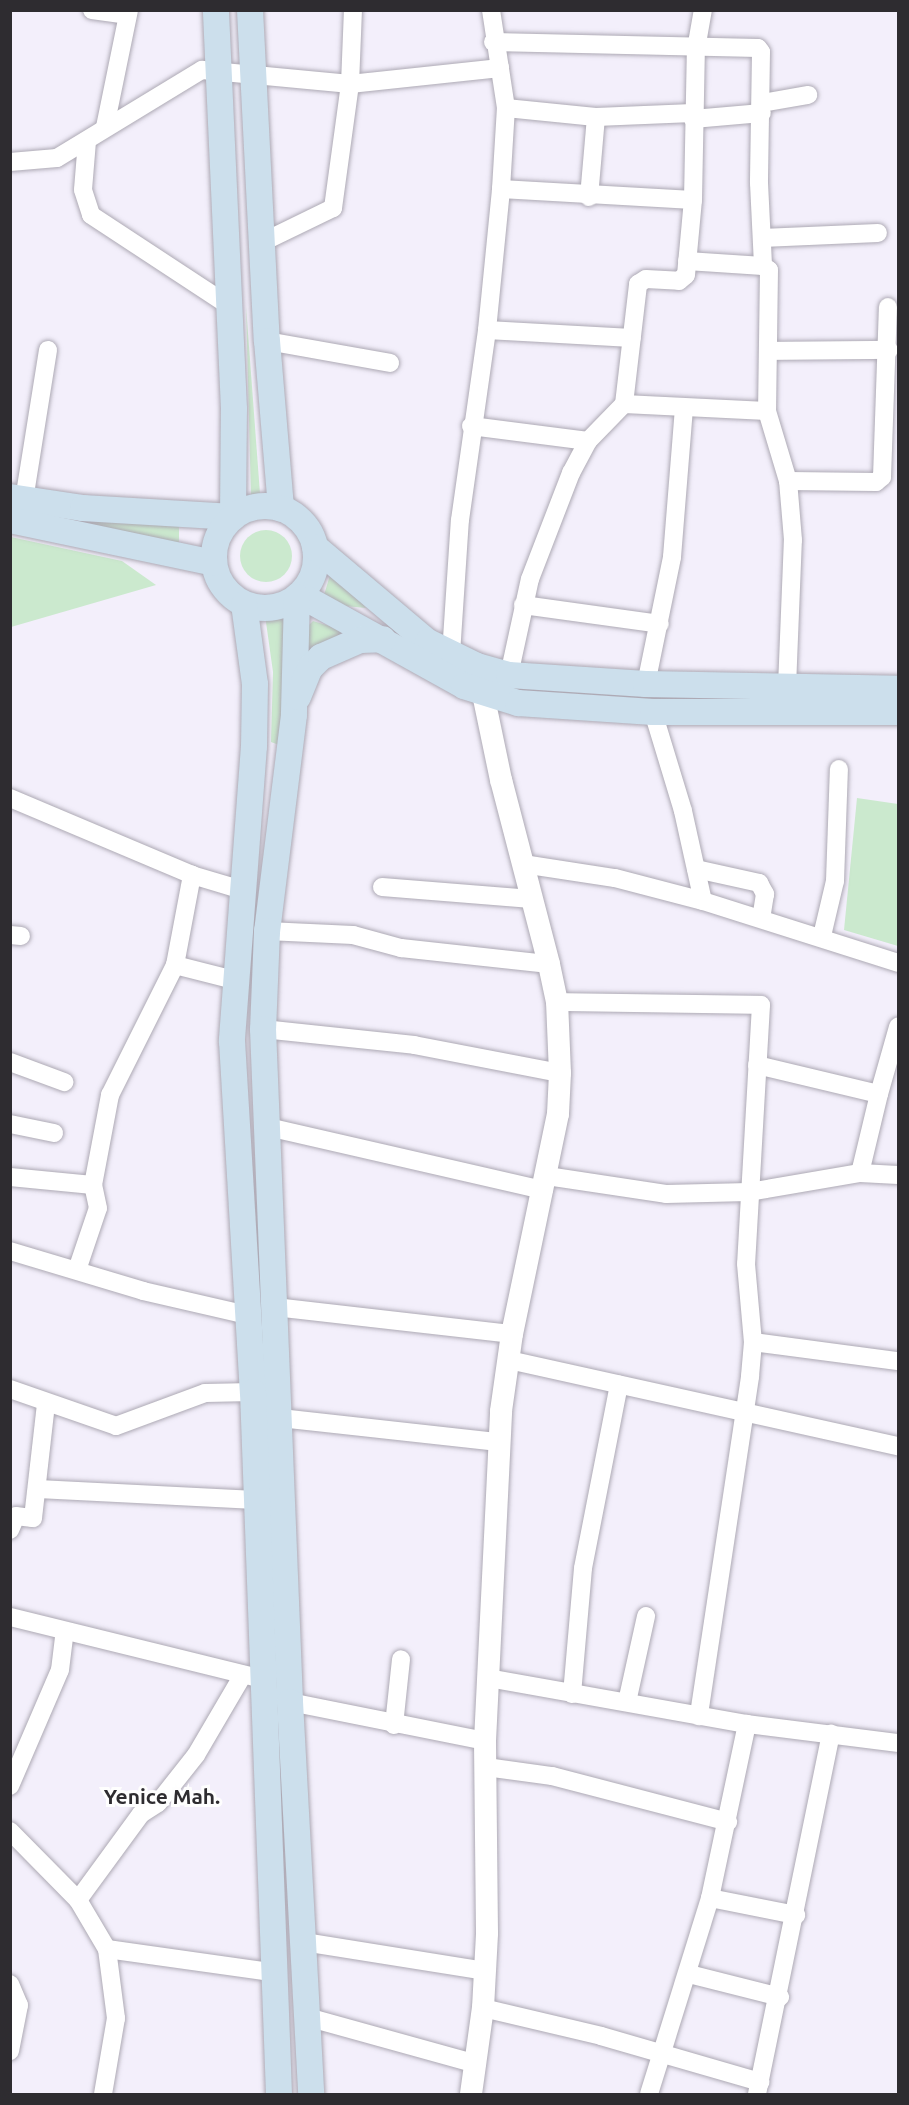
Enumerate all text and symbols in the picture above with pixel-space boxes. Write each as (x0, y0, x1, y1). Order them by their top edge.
district label: Yenice Mah. (104, 1783, 220, 1809)

